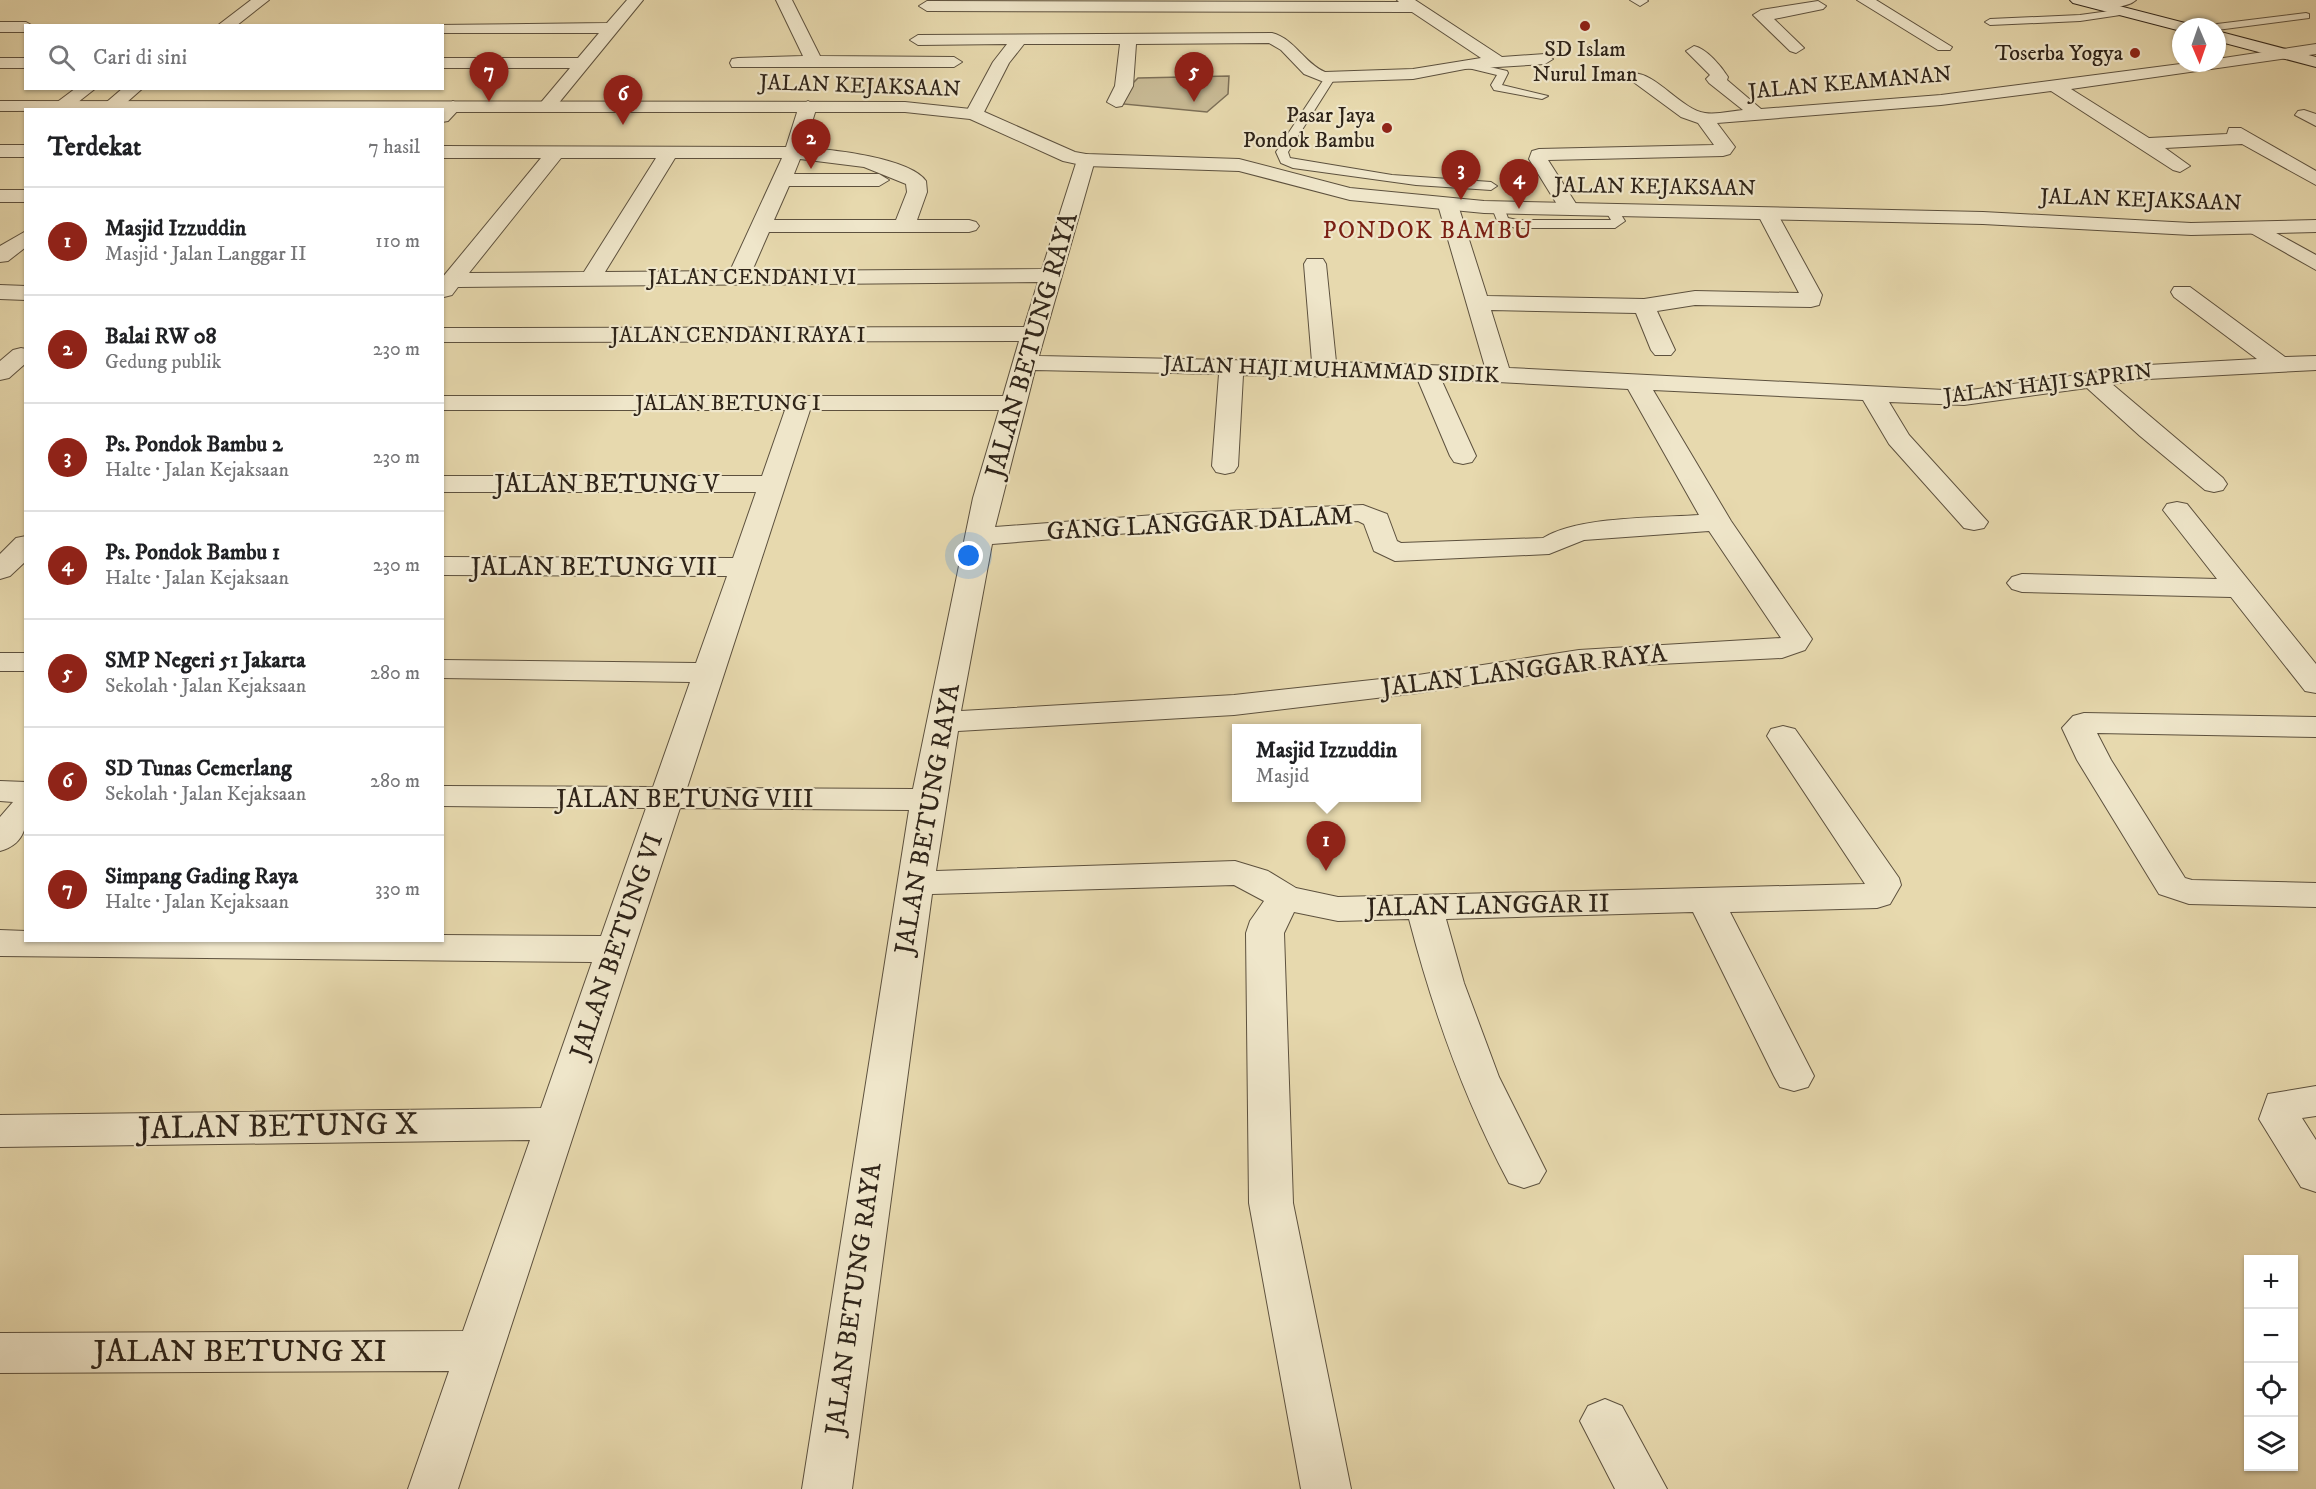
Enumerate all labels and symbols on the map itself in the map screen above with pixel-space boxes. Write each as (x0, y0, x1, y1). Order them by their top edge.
north arrow (2172, 18, 2226, 72)
marker: SD Islam Nurul Iman (1578, 19, 1592, 33)
place label: SD Islam Nurul Iman (1533, 36, 1638, 88)
place label: Toserba Yogya (1995, 40, 2124, 67)
marker: Toserba Yogya (2128, 46, 2142, 60)
pin: 7 (470, 52, 508, 102)
pin: 5 (1174, 52, 1214, 102)
street label: JALAN KEAMANAN (1745, 61, 1953, 106)
street label: JALAN KEJAKSAAN (757, 69, 961, 103)
pin: 6 (604, 76, 642, 125)
place label: Pasar Jaya Pondok Bambu (1243, 102, 1376, 154)
pin: 2 (792, 120, 830, 169)
marker: Pasar Jaya Pondok Bambu (1380, 121, 1394, 135)
pin: 3 (1442, 150, 1480, 200)
pin: 4 (1500, 160, 1538, 209)
street label: JALAN KEJAKSAAN (1552, 172, 1756, 202)
street label: JALAN KEJAKSAAN (2038, 183, 2242, 217)
street label: JALAN BETUNG RAYA (978, 208, 1086, 483)
district label: PONDOK BAMBU (1323, 216, 1533, 246)
street label: JALAN CENDANI VI (646, 264, 856, 291)
street label: JALAN CENDANI RAYA I (608, 322, 866, 349)
street label: JALAN HAJI MUHAMMAD SIDIK (1160, 351, 1500, 389)
street label: JALAN HAJI SAPRIN (1940, 358, 2154, 410)
street label: JALAN BETUNG I (633, 390, 821, 417)
street label: JALAN BETUNG V (492, 468, 720, 501)
street label: GANG LANGGAR DALAM (1046, 499, 1354, 549)
your location (954, 541, 983, 570)
street label: JALAN BETUNG VII (469, 551, 717, 584)
street label: JALAN LANGGAR RAYA (1377, 637, 1669, 705)
street label: JALAN BETUNG RAYA (888, 681, 968, 959)
street label: JALAN BETUNG VIII (554, 783, 814, 816)
pin: 1 (1306, 822, 1346, 871)
street label: JALAN BETUNG VI (562, 829, 671, 1065)
street label: JALAN LANGGAR II (1364, 887, 1610, 925)
street label: JALAN BETUNG X (135, 1105, 418, 1149)
street label: JALAN BETUNG RAYA (818, 1160, 889, 1439)
street label: JALAN BETUNG XI (90, 1332, 387, 1372)

